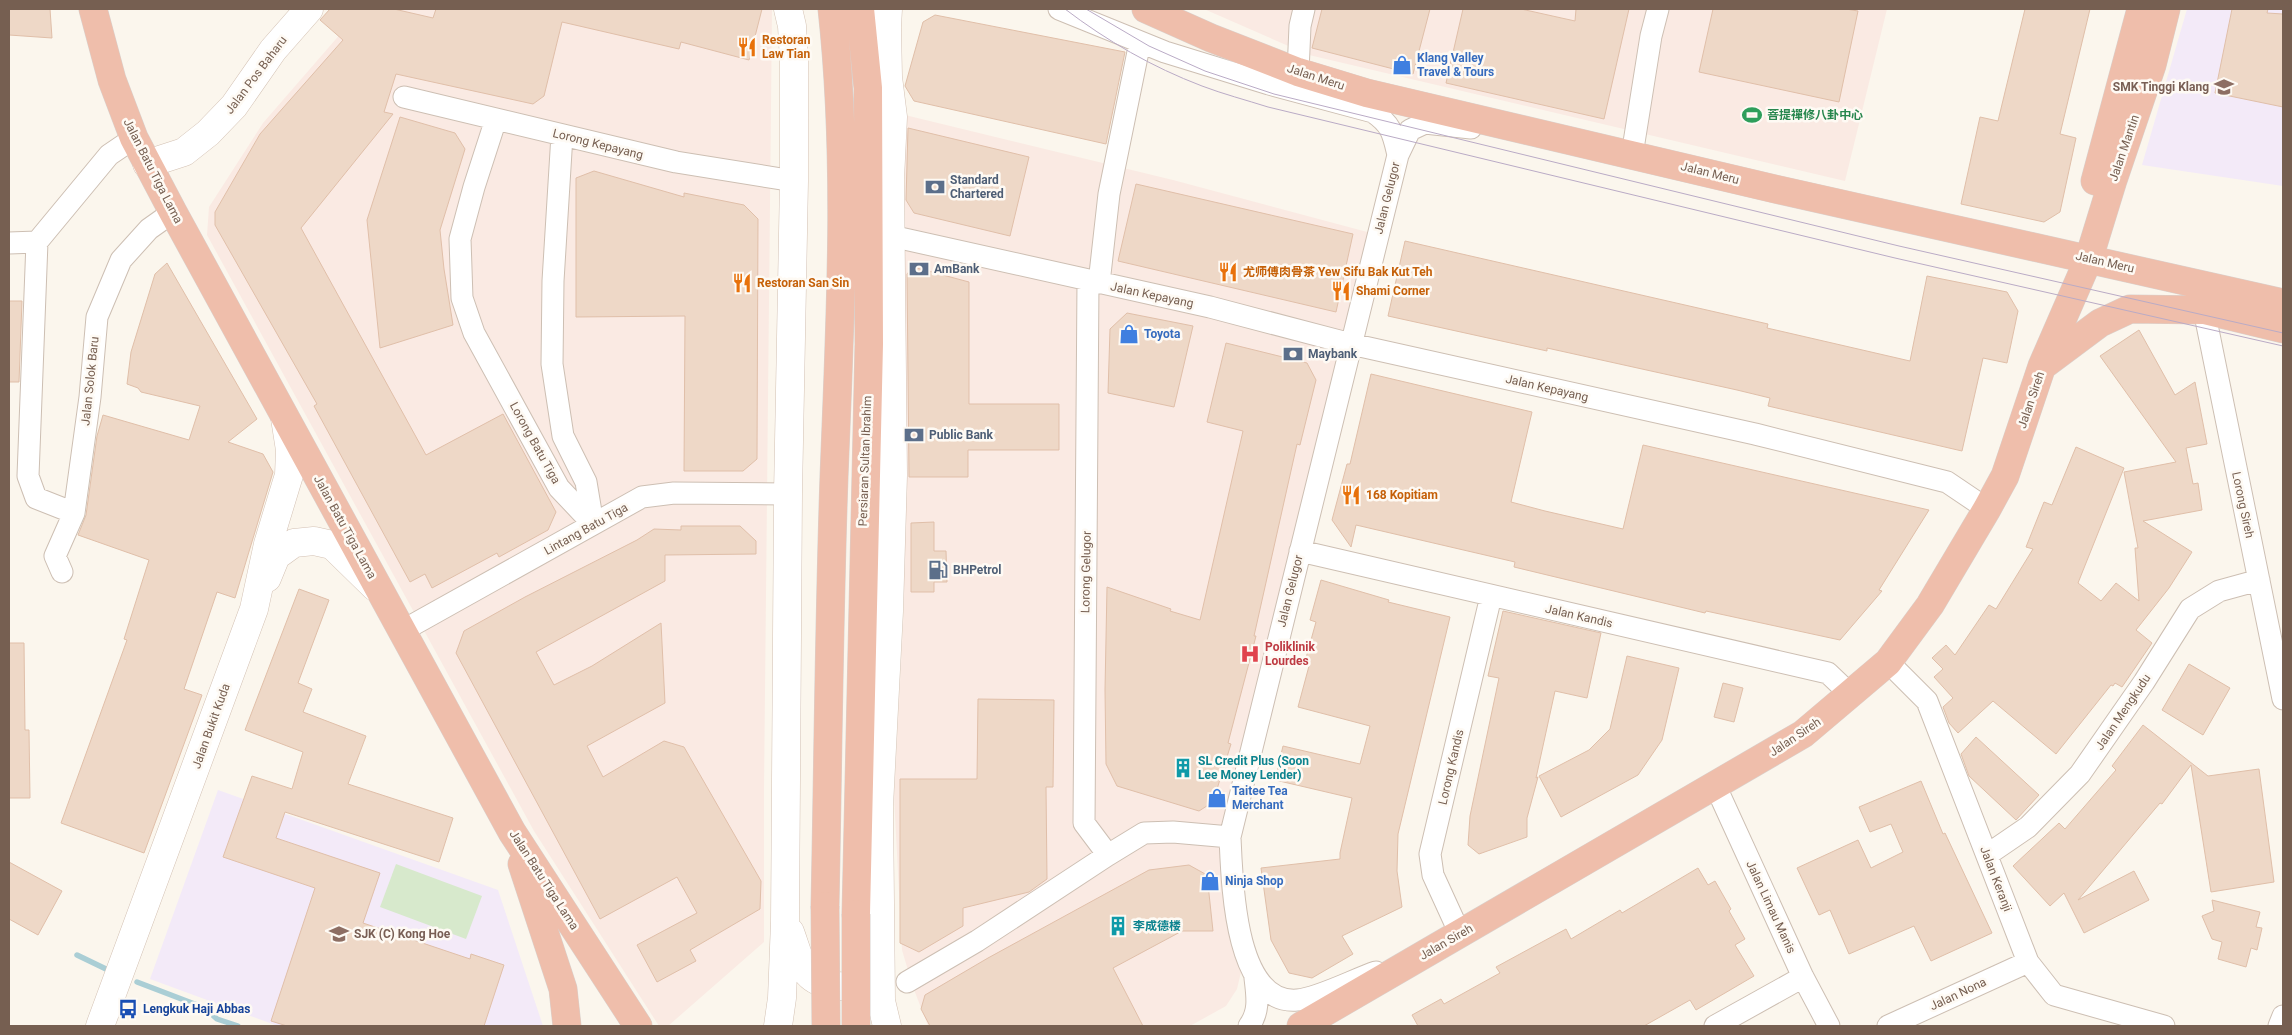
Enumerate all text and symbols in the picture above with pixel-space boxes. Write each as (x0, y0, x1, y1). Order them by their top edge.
street label: Jalan Pos Baharu (222, 33, 290, 117)
place label: Restoran Law Tian (762, 33, 811, 61)
restaurant icon: Restoran Law Tian (736, 36, 758, 58)
place label: Klang Valley Travel & Tours (1417, 51, 1494, 79)
shop icon: Klang Valley Travel & Tours (1391, 54, 1413, 76)
street label: Jalan Meru (1285, 61, 1347, 93)
school or university icon: SMK Tinggi Klang (2213, 76, 2235, 98)
place label: SMK Tinggi Klang (2113, 80, 2209, 94)
sports icon: 菩提禪修八卦中心 (1741, 104, 1763, 126)
place label: 菩提禪修八卦中心 (1767, 108, 1863, 122)
street label: Jalan Mantin (2106, 113, 2142, 183)
street label: Jalan Batu Tiga Lama (120, 116, 186, 226)
street label: Lorong Kepayang (551, 126, 645, 162)
street label: Jalan Meru (1679, 159, 1741, 187)
street label: Jalan Gelugor (1371, 160, 1403, 236)
place label: Standard Chartered (950, 173, 1004, 201)
bank icon: Standard Chartered (924, 176, 946, 198)
street label: Jalan Meru (2074, 248, 2136, 276)
bank icon: AmBank (908, 258, 930, 280)
restaurant icon: 尤师傅肉骨茶 Yew Sifu Bak Kut Teh (1217, 261, 1239, 283)
place label: AmBank (934, 262, 980, 276)
place label: 尤师傅肉骨茶 Yew Sifu Bak Kut Teh (1243, 265, 1433, 279)
restaurant icon: Restoran San Sin (731, 272, 753, 294)
place label: Restoran San Sin (757, 276, 849, 290)
street label: Jalan Kepayang (1109, 279, 1195, 311)
restaurant icon: Shami Corner (1330, 280, 1352, 302)
place label: Shami Corner (1356, 284, 1430, 298)
shop icon: Toyota (1118, 323, 1140, 345)
place label: Toyota (1144, 327, 1181, 341)
street label: Jalan Solok Baru (78, 336, 102, 426)
bank icon: Maybank (1282, 343, 1304, 365)
place label: Maybank (1308, 347, 1358, 361)
street label: Jalan Sireh (2015, 370, 2047, 430)
street label: Jalan Kepayang (1504, 372, 1590, 404)
street label: Persiaran Sultan Ibrahim (856, 395, 874, 527)
street label: Lorong Batu Tiga (507, 400, 563, 486)
bank icon: Public Bank (903, 424, 925, 446)
place label: Public Bank (929, 428, 994, 442)
street label: Lorong Sireh (2229, 471, 2257, 539)
street label: Jalan Batu Tiga Lama (311, 473, 379, 581)
restaurant icon: 168 Kopitiam (1340, 484, 1362, 506)
place label: 168 Kopitiam (1366, 488, 1438, 502)
street label: Lintang Batu Tiga (542, 500, 630, 558)
street label: Lorong Gelugor (1078, 531, 1094, 613)
street label: Jalan Gelugor (1274, 553, 1306, 629)
fuel station icon: BHPetrol (927, 559, 949, 581)
place label: BHPetrol (953, 563, 1002, 577)
street label: Jalan Kandis (1544, 601, 1614, 631)
place label: Poliklinik Lourdes (1265, 640, 1315, 668)
hospital icon: Poliklinik Lourdes (1239, 643, 1261, 665)
street label: Jalan Mengkudu (2092, 671, 2154, 753)
street label: Jalan Bukit Kuda (189, 682, 233, 770)
street label: Jalan Sireh (1767, 715, 1823, 759)
street label: Lorong Kandis (1436, 728, 1466, 806)
place label: SL Credit Plus (Soon Lee Money Lender) (1198, 754, 1309, 782)
building icon: SL Credit Plus (Soon Lee Money Lender) (1172, 757, 1194, 779)
place label: Taitee Tea Merchant (1232, 784, 1288, 812)
shop icon: Taitee Tea Merchant (1206, 787, 1228, 809)
street label: Jalan Batu Tiga Lama (507, 828, 581, 932)
street label: Jalan Keranji (1977, 844, 2015, 914)
street label: Jalan Limau Manis (1743, 858, 1799, 956)
shop icon: Ninja Shop (1199, 870, 1221, 892)
place label: Ninja Shop (1225, 874, 1284, 888)
building icon: 李成德楼 (1107, 915, 1129, 937)
place label: 李成德楼 (1133, 919, 1181, 933)
street label: Jalan Sireh (1417, 921, 1475, 963)
school or university icon: SJK (C) Kong Hoe (328, 923, 350, 945)
place label: SJK (C) Kong Hoe (354, 927, 451, 941)
street label: Jalan Nona (1928, 975, 1988, 1013)
bus stop icon: Lengkuk Haji Abbas (117, 998, 139, 1020)
place label: Lengkuk Haji Abbas (143, 1002, 250, 1016)

